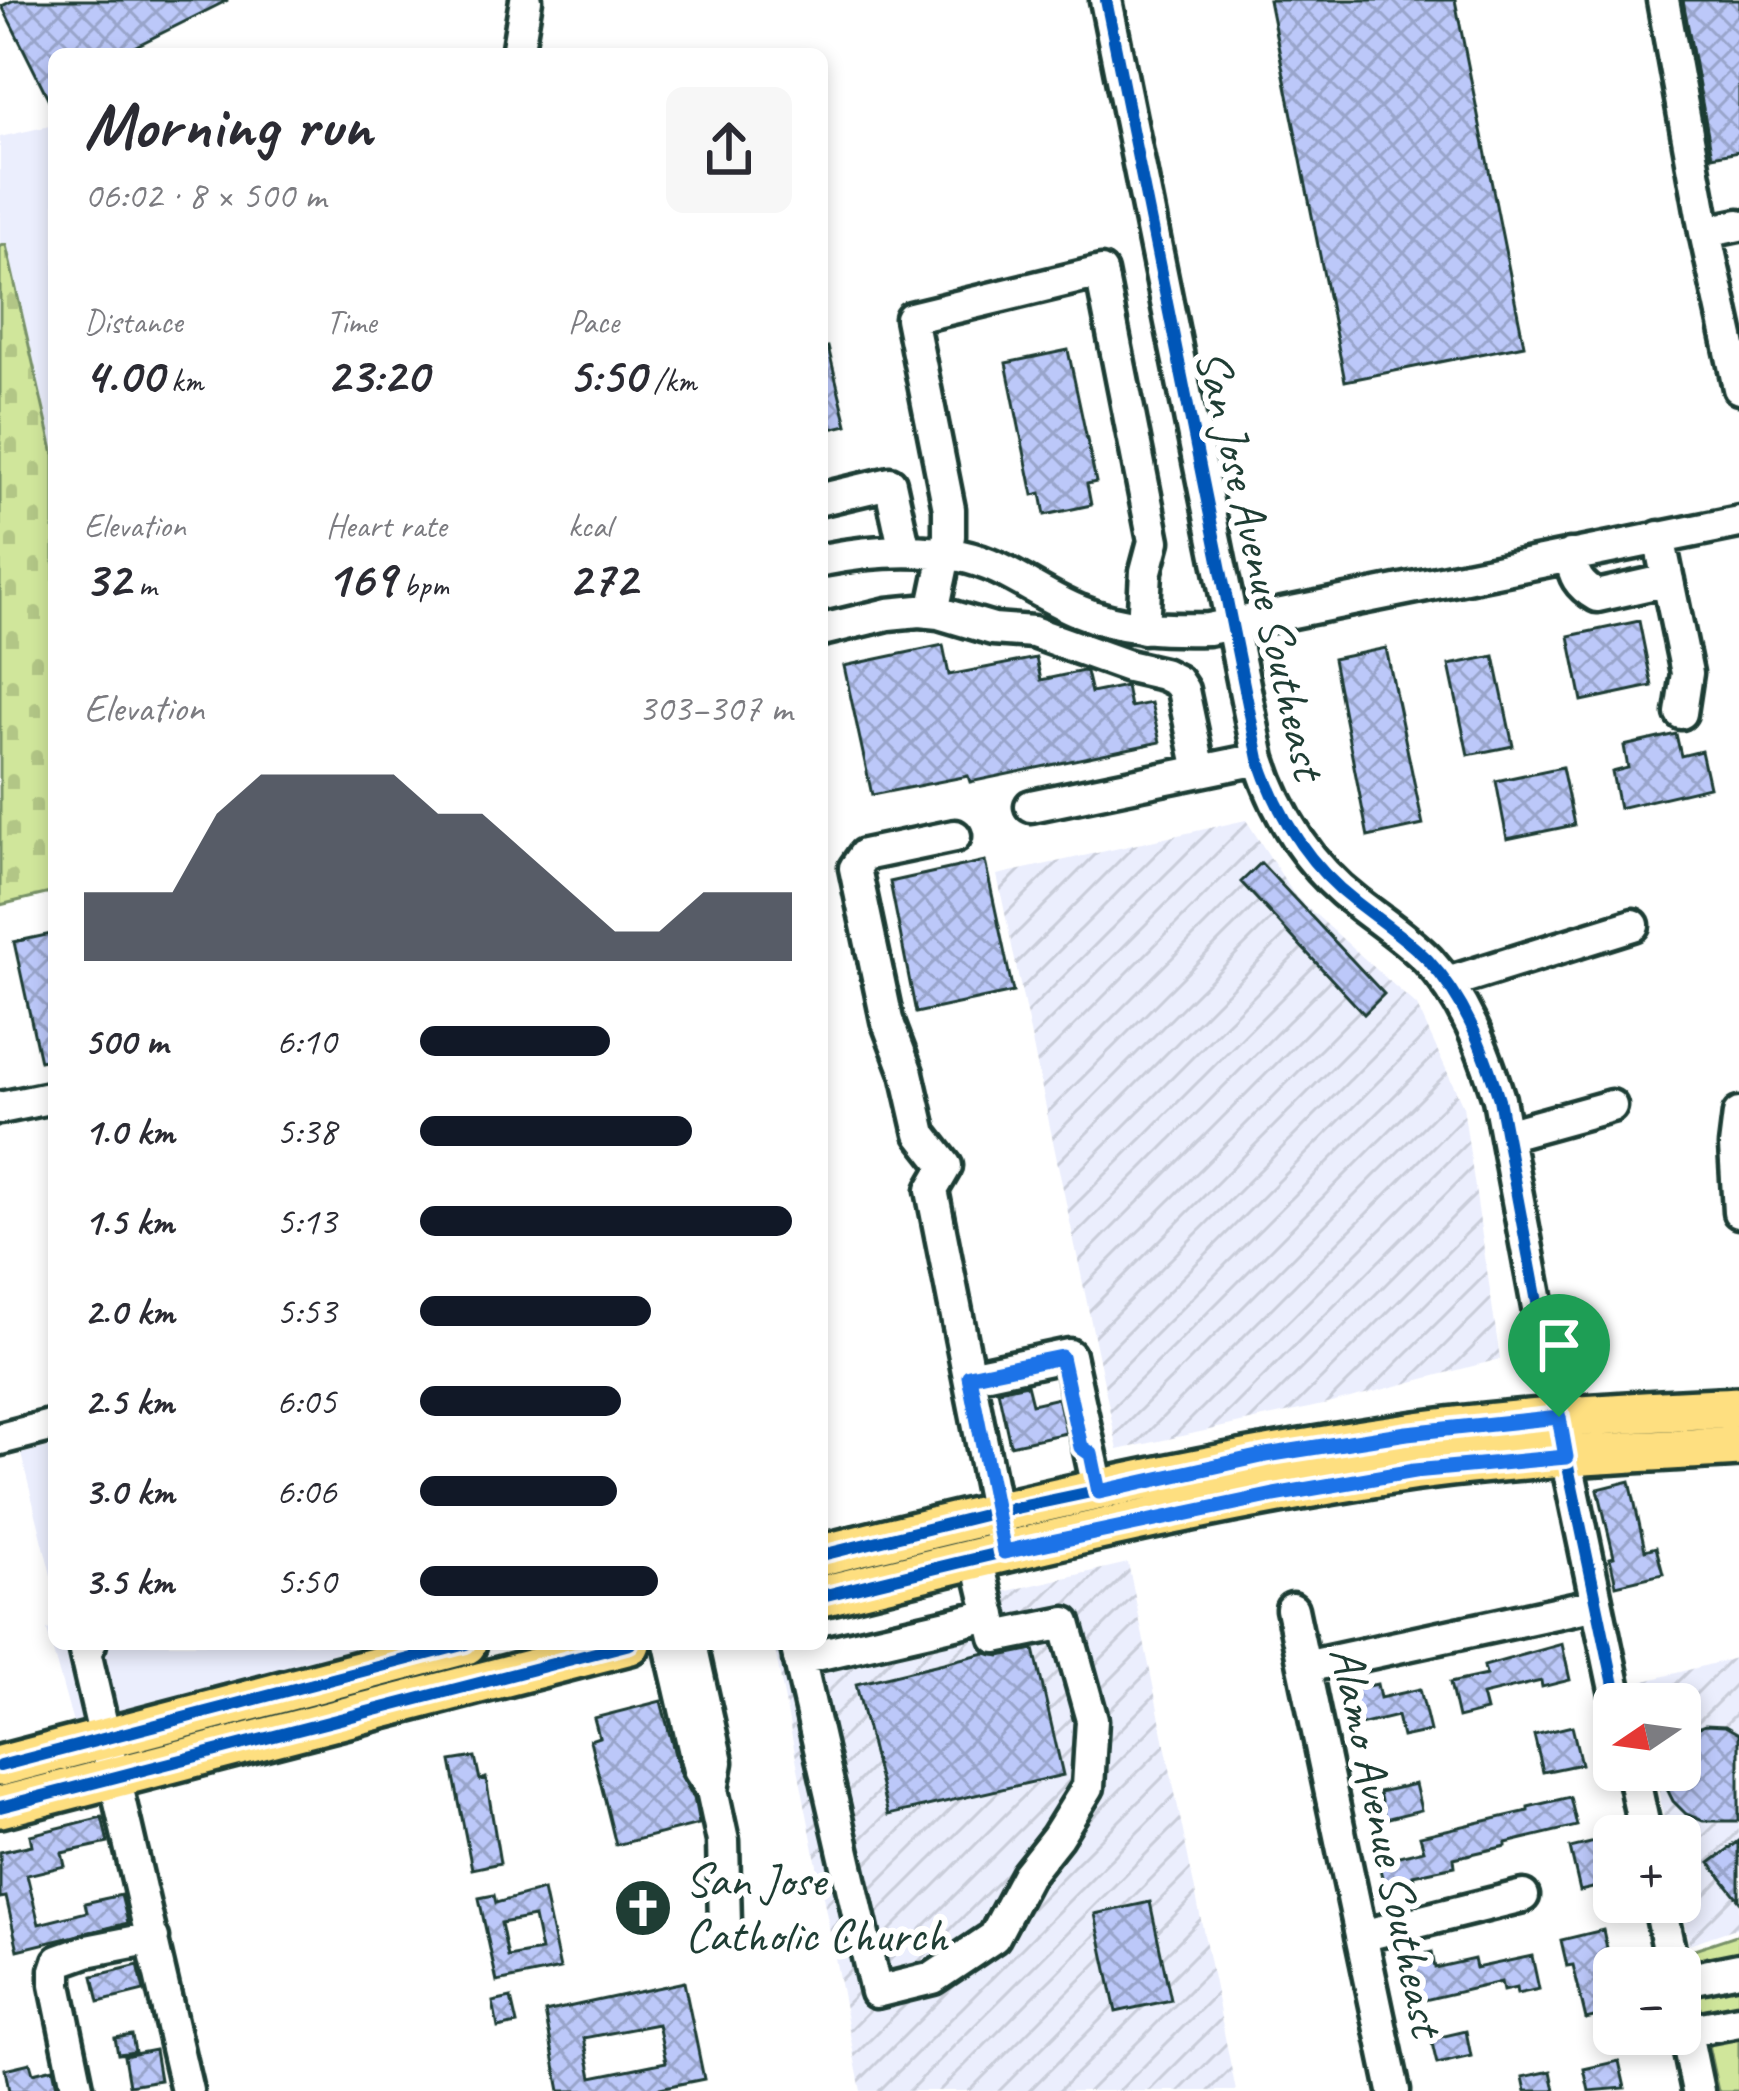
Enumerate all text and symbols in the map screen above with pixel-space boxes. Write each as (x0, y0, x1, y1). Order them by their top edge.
text: Morning run (84, 84, 372, 167)
button: share (666, 87, 792, 213)
text: 06:02 · 8 × 500 m (84, 171, 326, 220)
text: Distance (84, 301, 182, 343)
text: Time (326, 301, 377, 343)
text: Pace (568, 301, 619, 343)
text: 4.00 (84, 343, 163, 407)
text: 23:20 (326, 343, 428, 407)
text: 5:50 (568, 343, 645, 407)
street label: San Jose Avenue Southeast (1182, 344, 1340, 788)
text: km (163, 360, 203, 402)
text: /km (645, 360, 696, 402)
text: Elevation (84, 505, 186, 547)
text: Heart rate (326, 505, 446, 547)
text: kcal (568, 505, 612, 547)
text: 32 (84, 547, 130, 611)
text: 169 (326, 547, 395, 611)
text: 272 (568, 547, 637, 611)
text: m (130, 564, 156, 606)
text: bpm (395, 564, 449, 606)
text: Elevation (84, 684, 204, 733)
text: 303–307 m (638, 684, 792, 733)
text: 500 m (84, 1017, 168, 1066)
text: 6:10 (276, 1017, 336, 1066)
text: 1.0 km (84, 1107, 175, 1156)
text: 5:38 (276, 1107, 336, 1156)
text: 1.5 km (84, 1197, 174, 1246)
text: 5:13 (276, 1197, 336, 1246)
text: 2.0 km (84, 1287, 175, 1336)
text: 5:53 (276, 1287, 336, 1336)
pin (1508, 1294, 1610, 1417)
icon: arrive (1526, 1312, 1592, 1378)
text: 2.5 km (84, 1377, 174, 1426)
text: 6:05 (276, 1377, 336, 1426)
text: 3.0 km (84, 1467, 175, 1516)
text: 6:06 (276, 1467, 336, 1516)
text: 3.5 km (84, 1557, 174, 1606)
text: 5:50 (276, 1557, 336, 1606)
street label: Alamo Avenue Southeast (1316, 1641, 1458, 2045)
north arrow (1593, 1683, 1701, 1791)
map controls (1593, 1683, 1701, 2055)
button: + (1593, 1815, 1701, 1923)
place label: San Jose Catholic Church (685, 1850, 950, 1965)
church icon: San Jose Catholic Church (612, 1877, 674, 1939)
button: − (1593, 1947, 1701, 2055)

